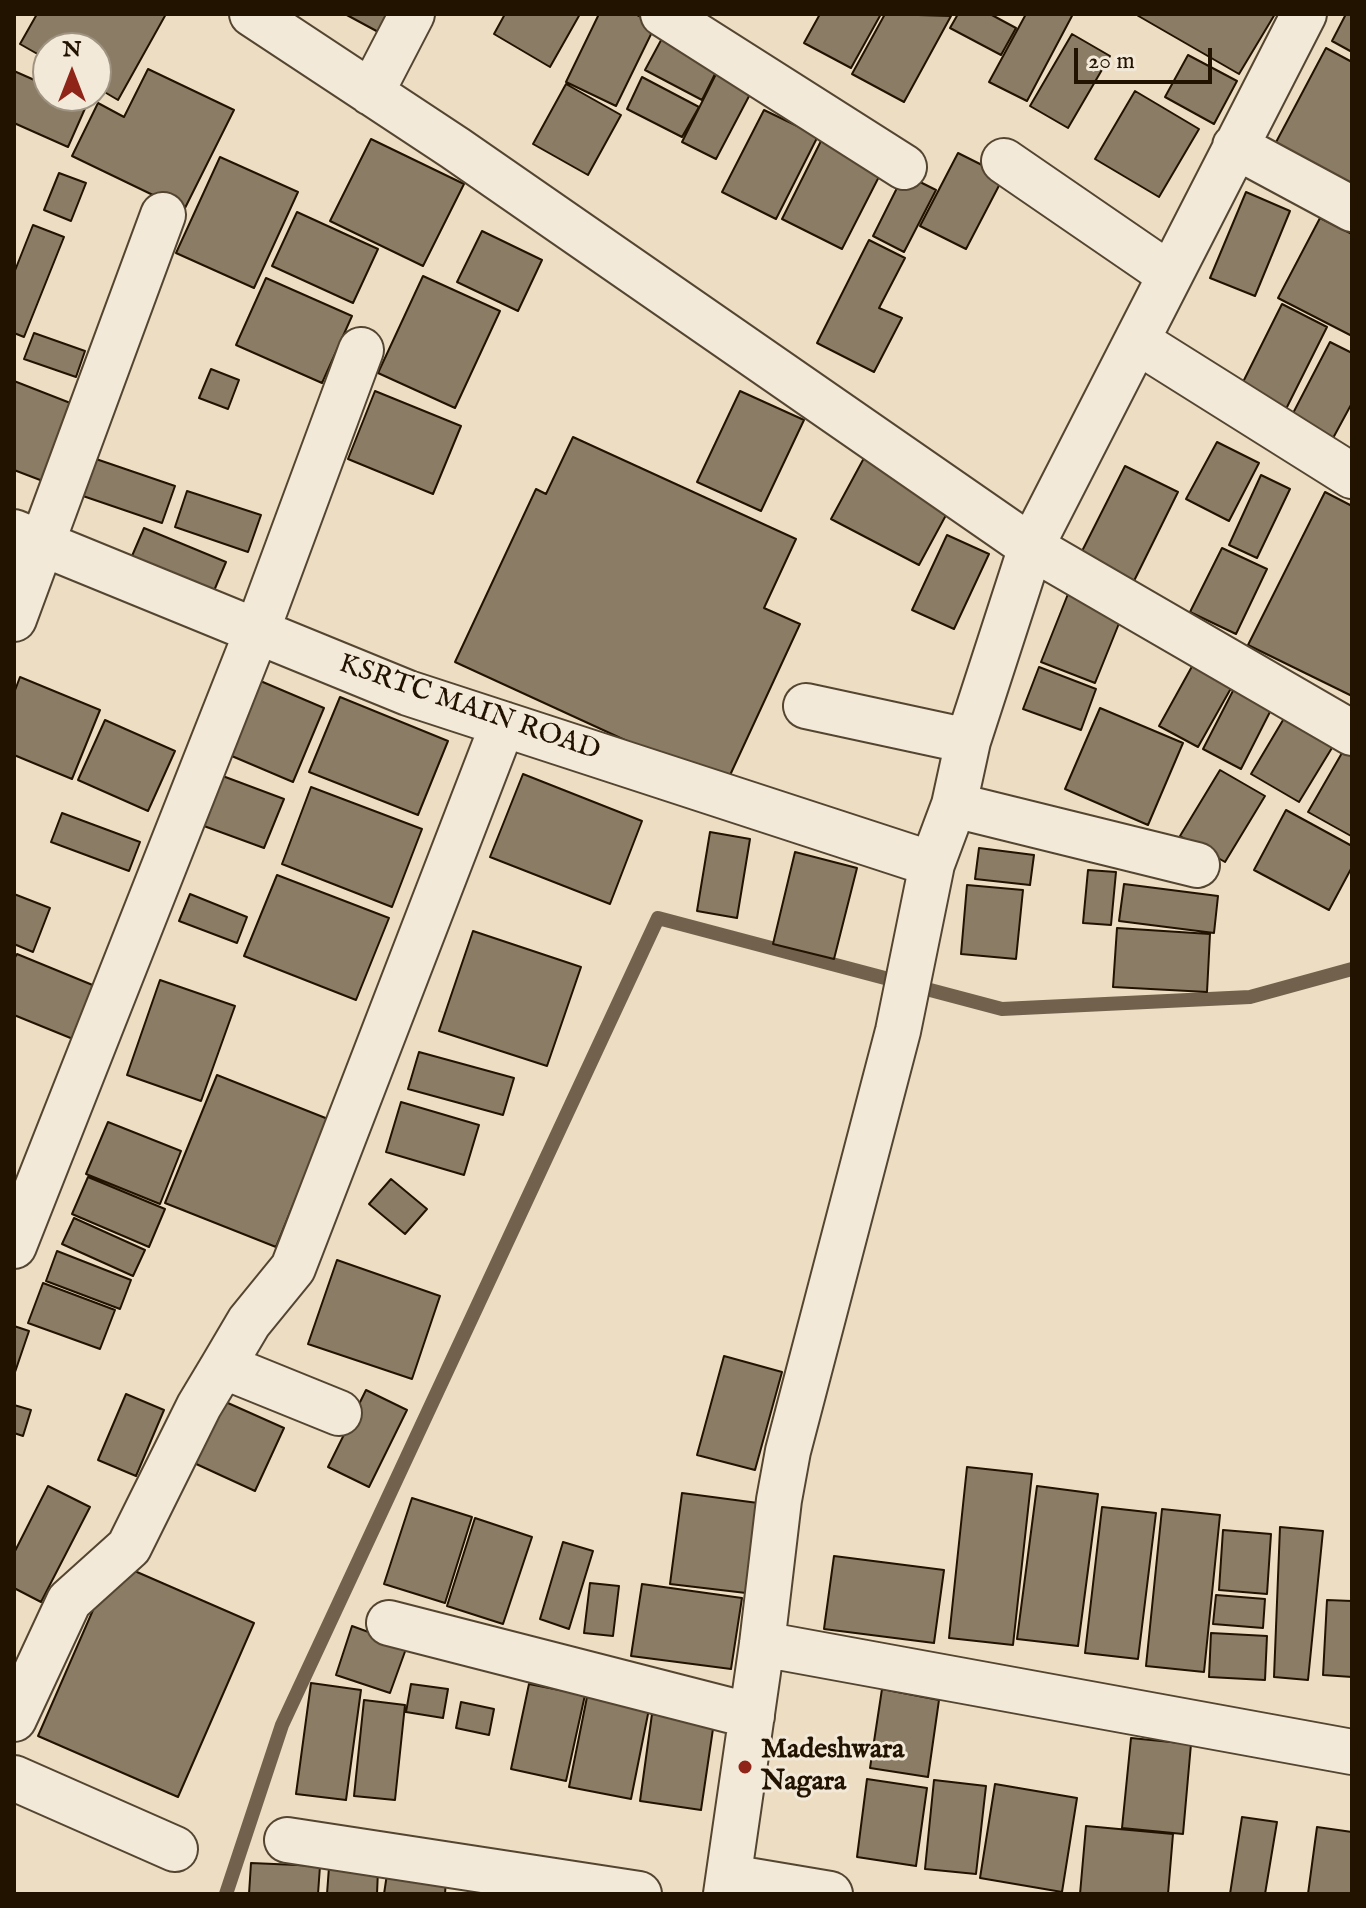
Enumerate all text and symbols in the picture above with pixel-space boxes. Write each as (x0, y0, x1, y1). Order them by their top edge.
north arrow (32, 32, 112, 112)
scale bar (1078, 32, 1216, 82)
text: N (62, 36, 82, 64)
text: 20 m (1088, 46, 1135, 77)
street label: KSRTC MAIN ROAD (334, 648, 604, 770)
place label: Madeshwara Nagara (761, 1734, 904, 1800)
marker: Madeshwara Nagara (736, 1758, 754, 1776)

